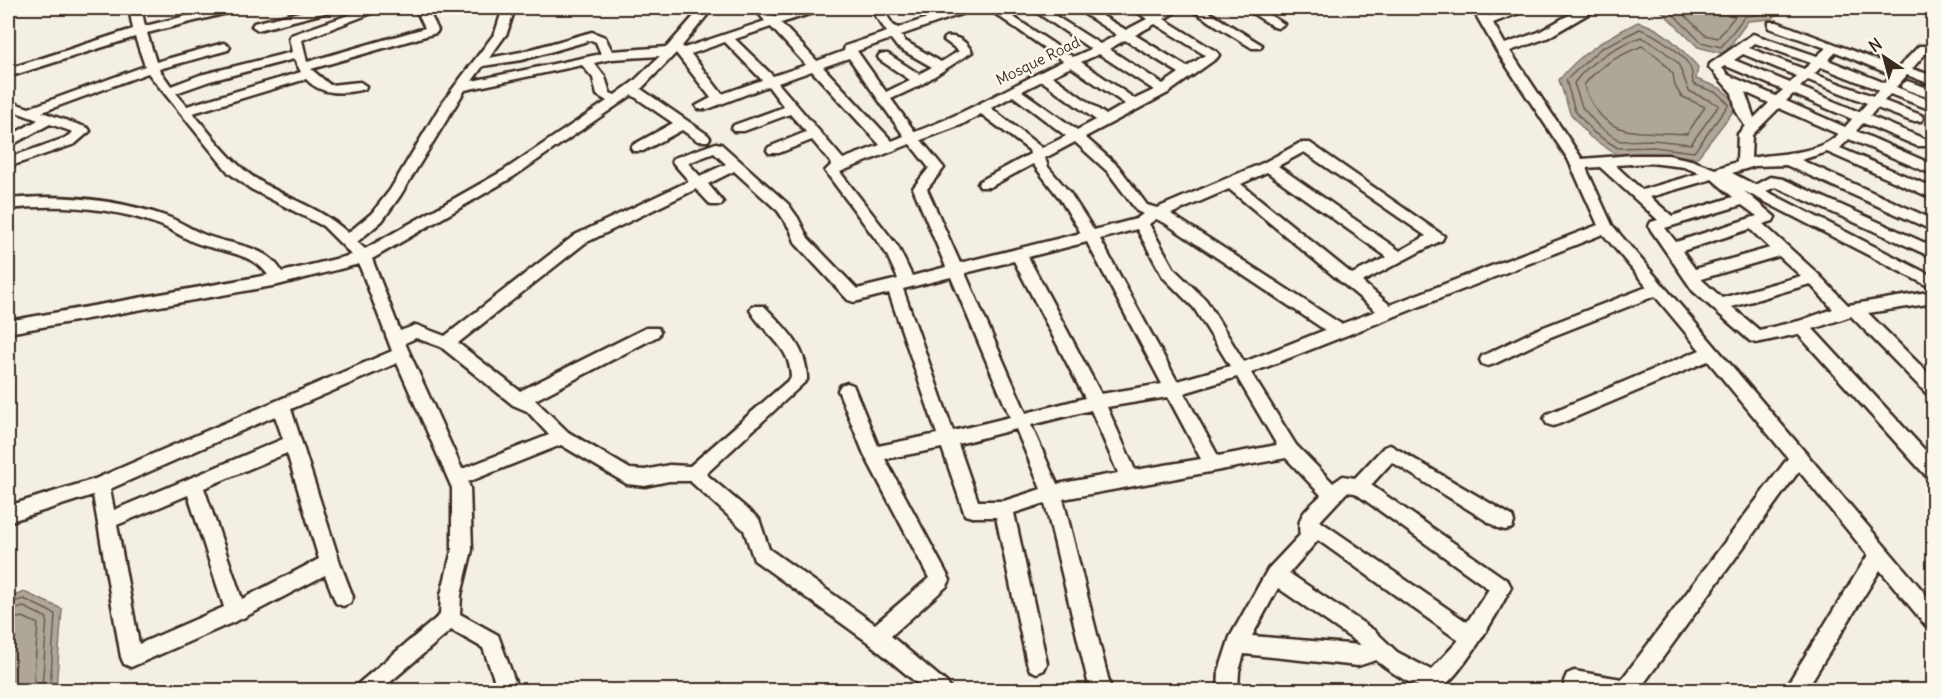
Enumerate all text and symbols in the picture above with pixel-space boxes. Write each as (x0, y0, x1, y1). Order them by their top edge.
north arrow (1854, 27, 1914, 87)
street label: Mosque Road (993, 32, 1083, 89)
text: N (1865, 34, 1886, 56)

